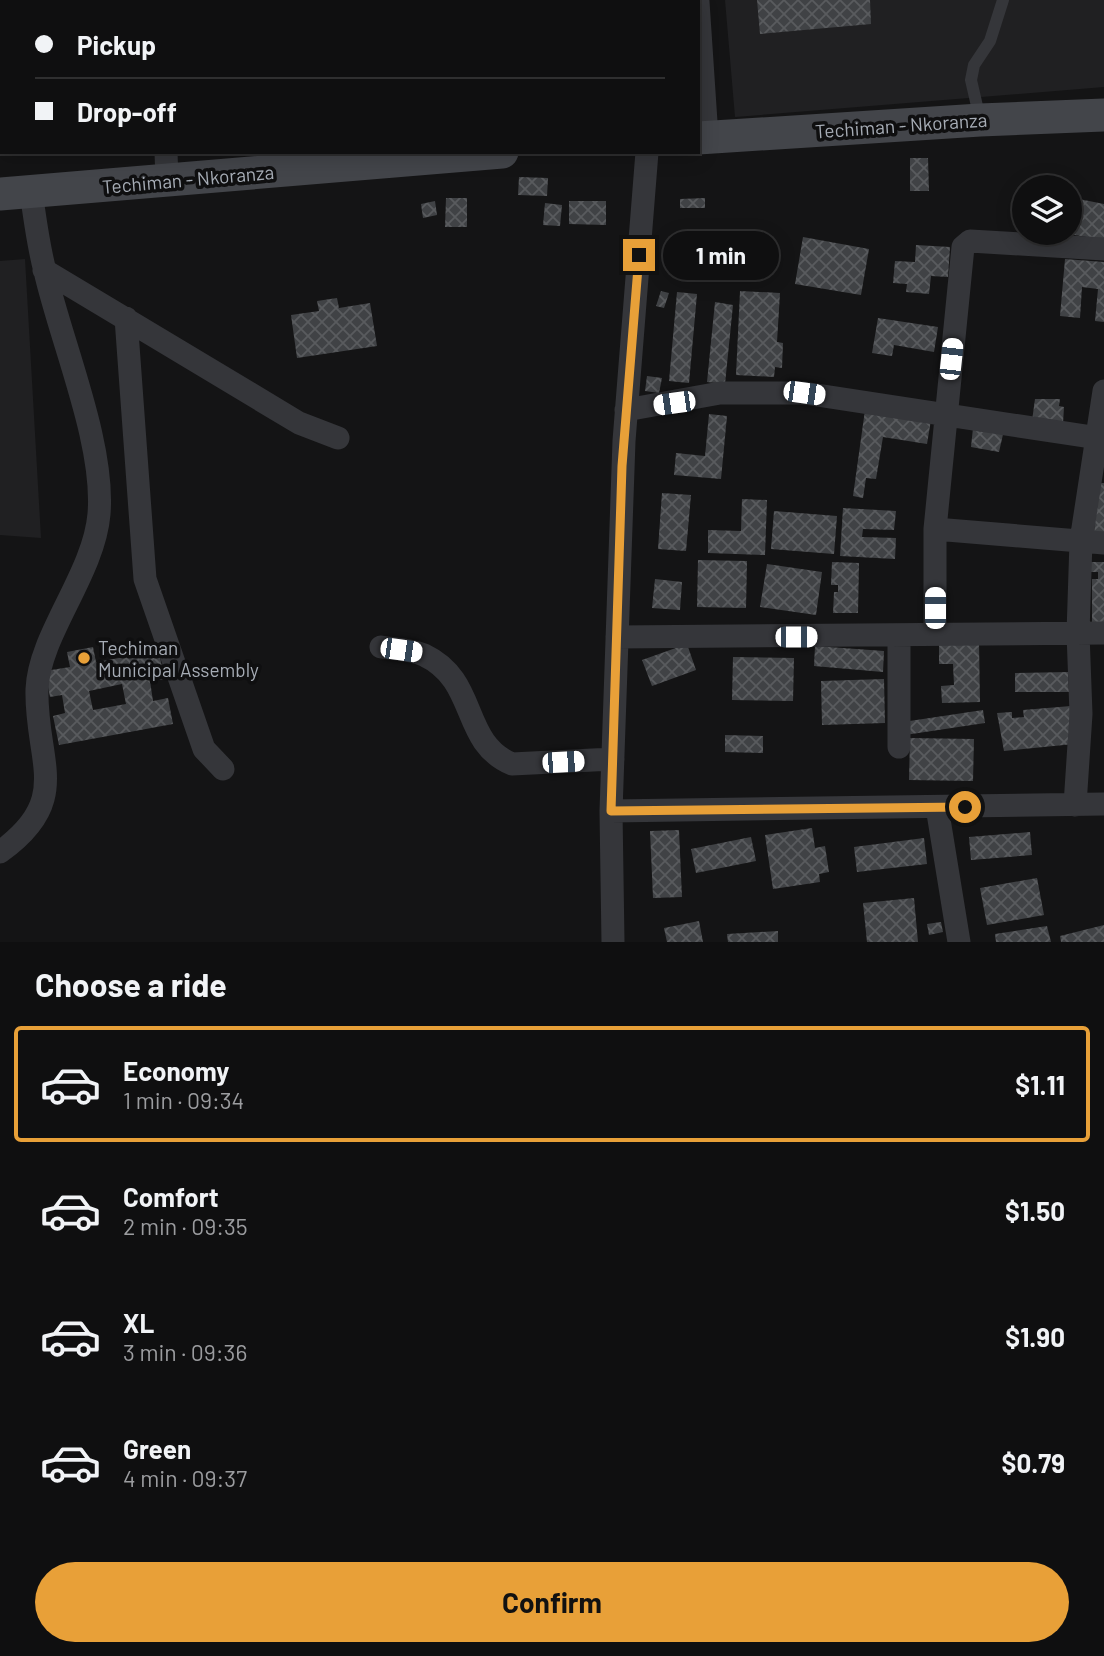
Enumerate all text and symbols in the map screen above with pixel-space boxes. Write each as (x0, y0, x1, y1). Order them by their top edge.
text: Pickup (77, 29, 156, 60)
text: Drop-off (77, 96, 177, 127)
street label: Techiman - Nkoranza (814, 108, 988, 142)
street label: Techiman - Nkoranza (101, 160, 275, 198)
map controls (1012, 175, 1082, 245)
button: layers (1012, 175, 1082, 245)
callout: 1 min (664, 230, 779, 280)
route end (623, 239, 655, 271)
text: 1 min (696, 241, 746, 269)
car (939, 337, 964, 381)
car (782, 380, 827, 406)
car (652, 390, 697, 416)
car (925, 587, 946, 629)
car (776, 627, 818, 648)
place label: Techiman Municipal Assembly (98, 636, 259, 681)
car (379, 637, 424, 663)
marker: Techiman Municipal Assembly (76, 650, 92, 666)
car (542, 750, 585, 774)
route start (949, 791, 981, 823)
text: Choose a ride (35, 965, 227, 1003)
icon: car (39, 1053, 102, 1116)
text: Economy (123, 1055, 229, 1086)
text: $1.11 (1015, 1069, 1065, 1100)
text: 1 min · 09:34 (123, 1086, 244, 1114)
icon: car (39, 1179, 102, 1242)
text: Comfort (123, 1181, 219, 1212)
text: $1.50 (1005, 1195, 1065, 1226)
text: 2 min · 09:35 (123, 1212, 248, 1240)
icon: car (39, 1305, 102, 1368)
text: XL (123, 1307, 154, 1338)
text: $1.90 (1005, 1321, 1065, 1352)
text: 3 min · 09:36 (123, 1338, 247, 1366)
icon: car (39, 1431, 102, 1494)
text: Green (123, 1433, 191, 1464)
text: $0.79 (1002, 1447, 1065, 1478)
text: 4 min · 09:37 (123, 1464, 247, 1492)
button: Confirm (35, 1562, 1069, 1642)

